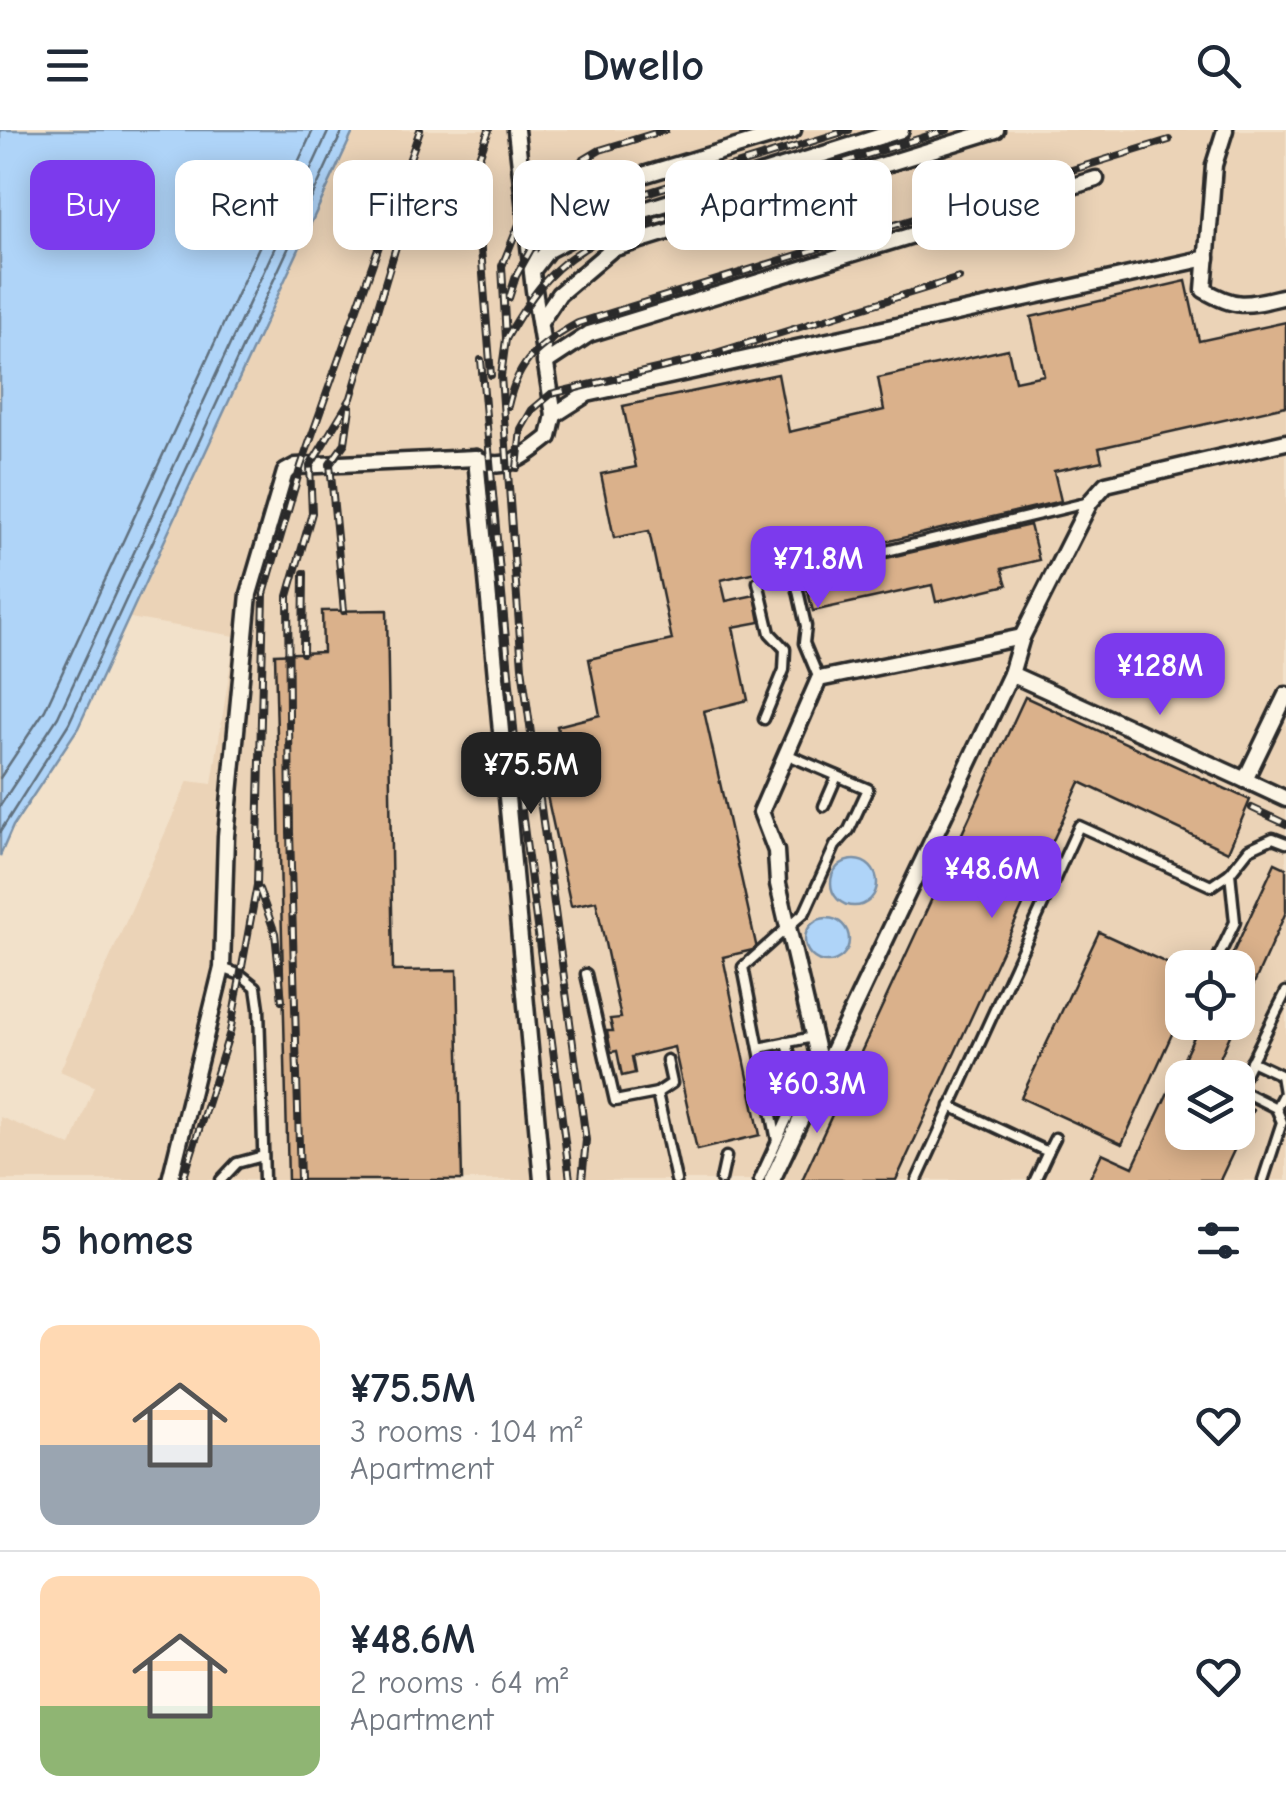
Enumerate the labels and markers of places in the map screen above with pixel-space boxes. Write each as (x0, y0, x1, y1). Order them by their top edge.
pin: ¥71.8M (737, 526, 899, 611)
pin: ¥128M (1090, 633, 1230, 718)
pin: ¥75.5M (450, 732, 612, 817)
pin: ¥48.6M (911, 836, 1073, 921)
pin: ¥60.3M (736, 1051, 898, 1136)

